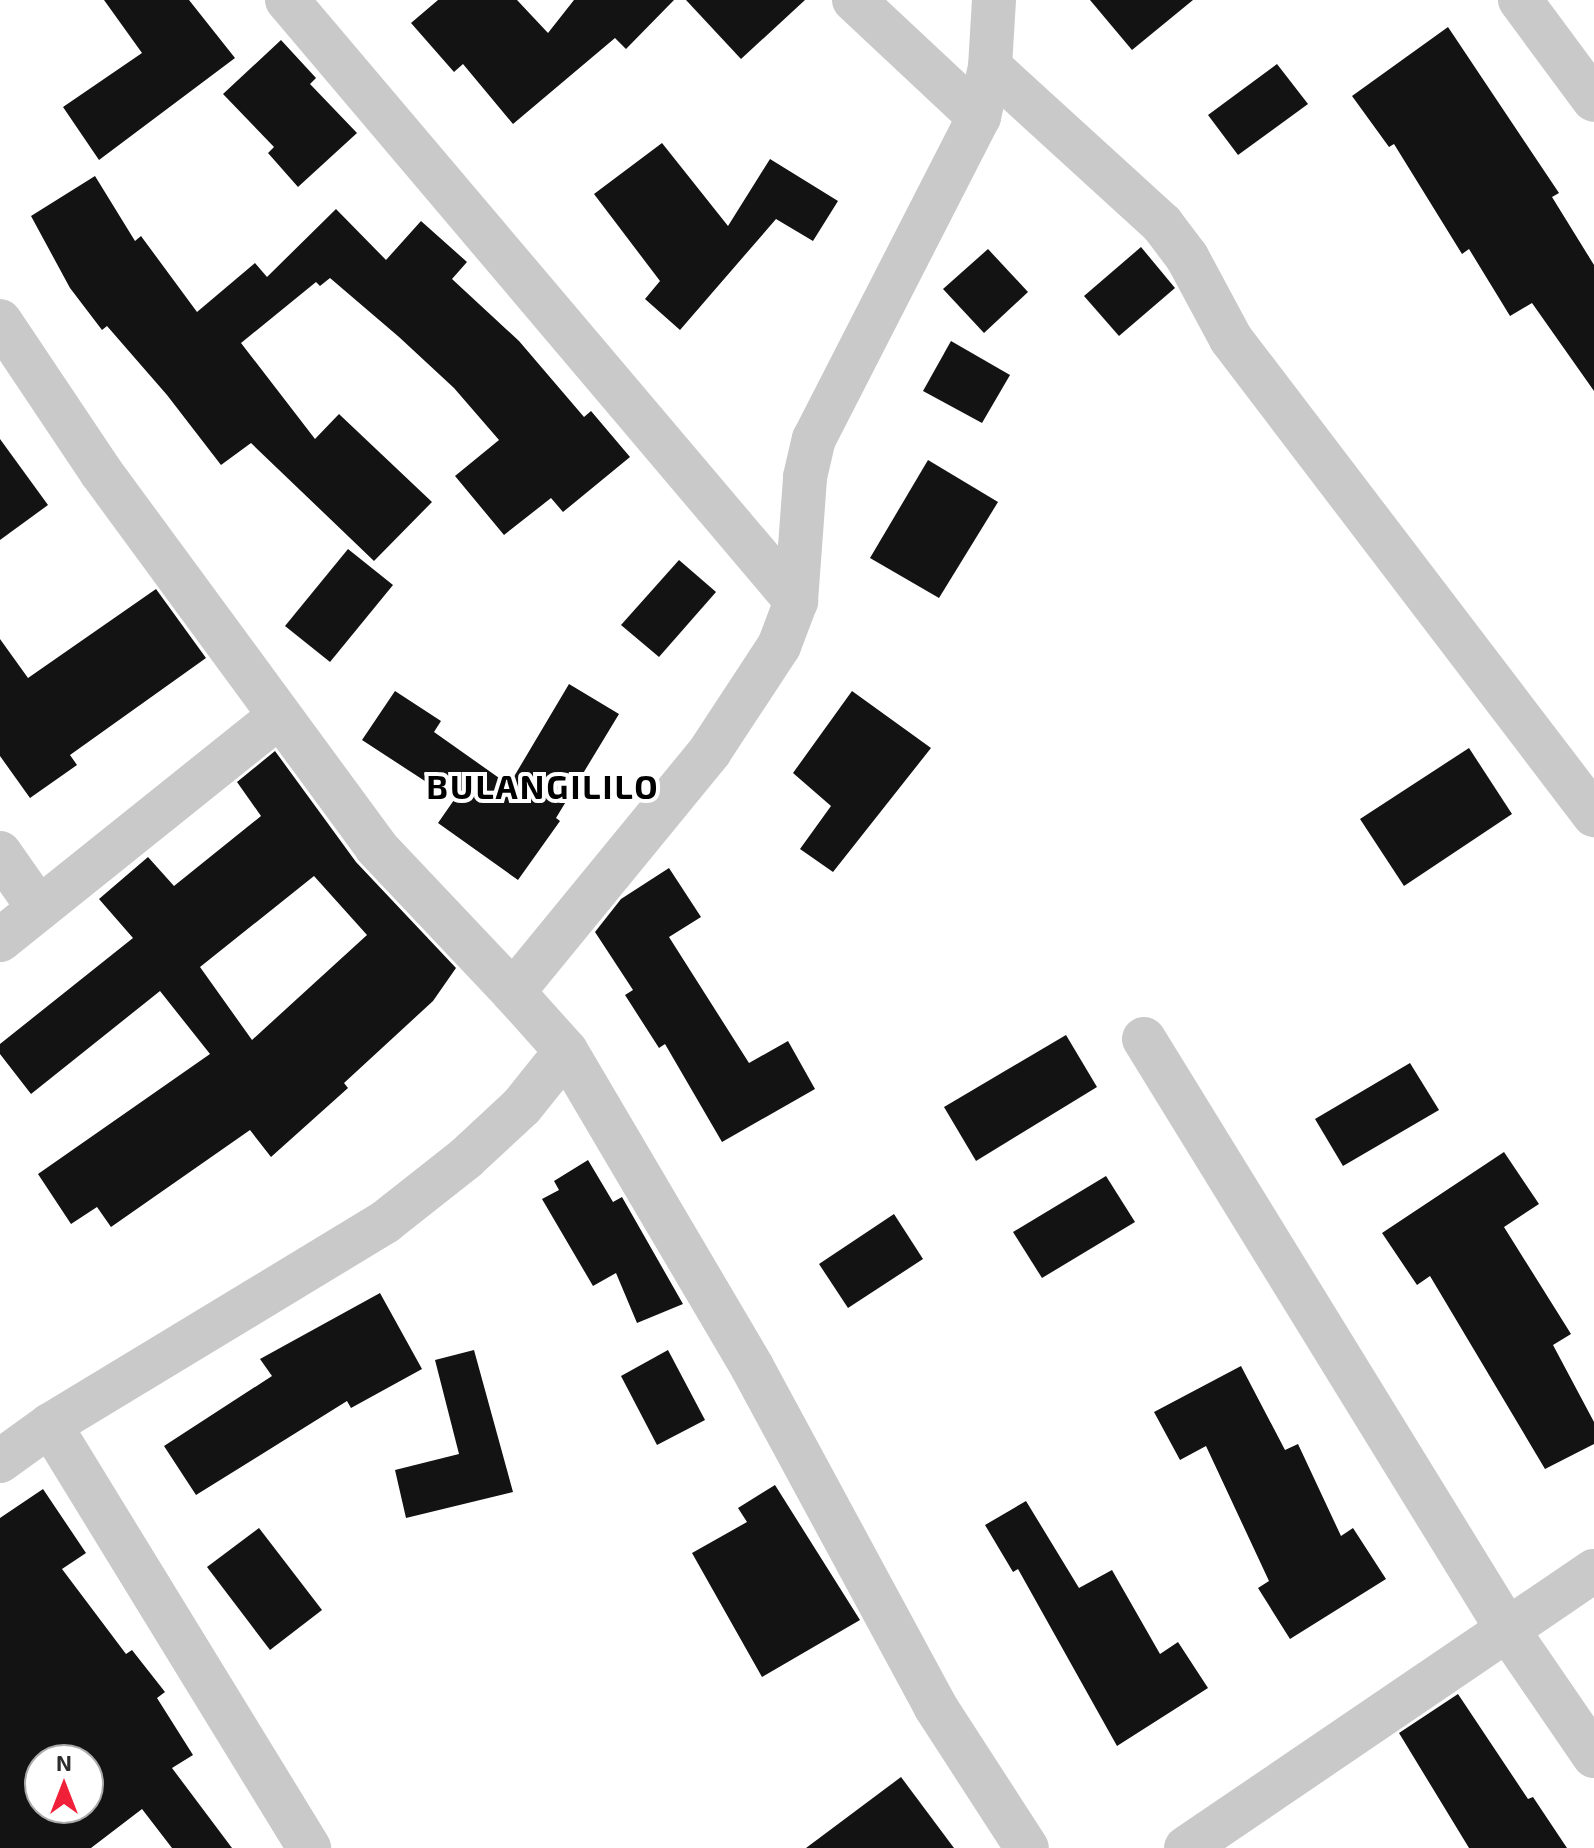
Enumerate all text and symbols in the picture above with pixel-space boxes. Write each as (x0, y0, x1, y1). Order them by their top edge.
district label: BULANGILILO (426, 766, 660, 806)
north arrow (24, 1744, 104, 1824)
text: N (56, 1749, 72, 1775)

